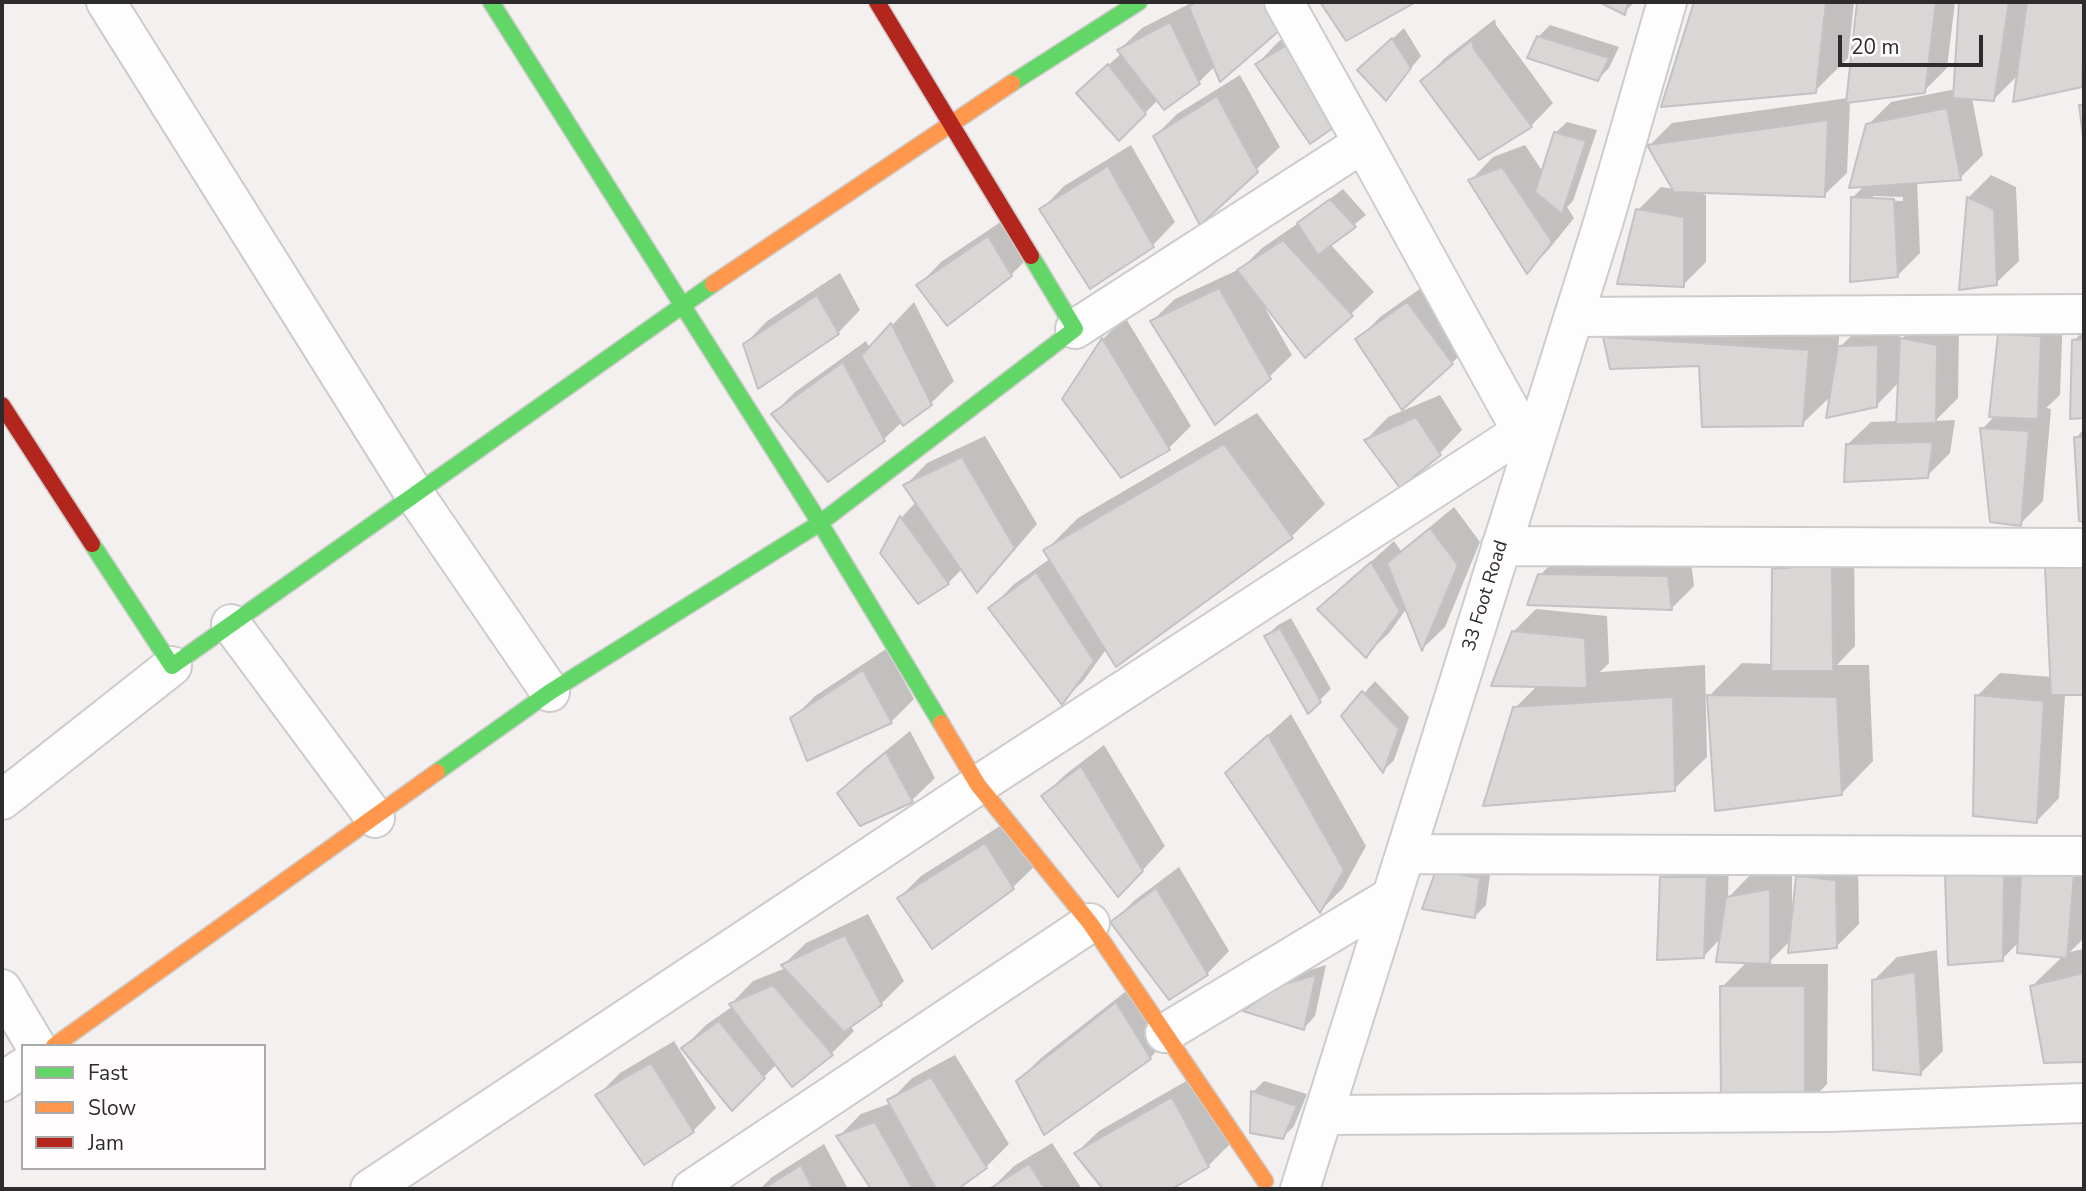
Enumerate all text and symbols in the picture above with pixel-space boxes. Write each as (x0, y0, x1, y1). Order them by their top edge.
scale bar (1841, 21, 1986, 65)
text: 20 m (1851, 33, 1900, 61)
street label: 33 Foot Road (1458, 538, 1514, 654)
legend (21, 1044, 266, 1170)
text: Fast (88, 1059, 128, 1087)
text: Slow (88, 1094, 136, 1122)
text: Jam (88, 1129, 124, 1157)

